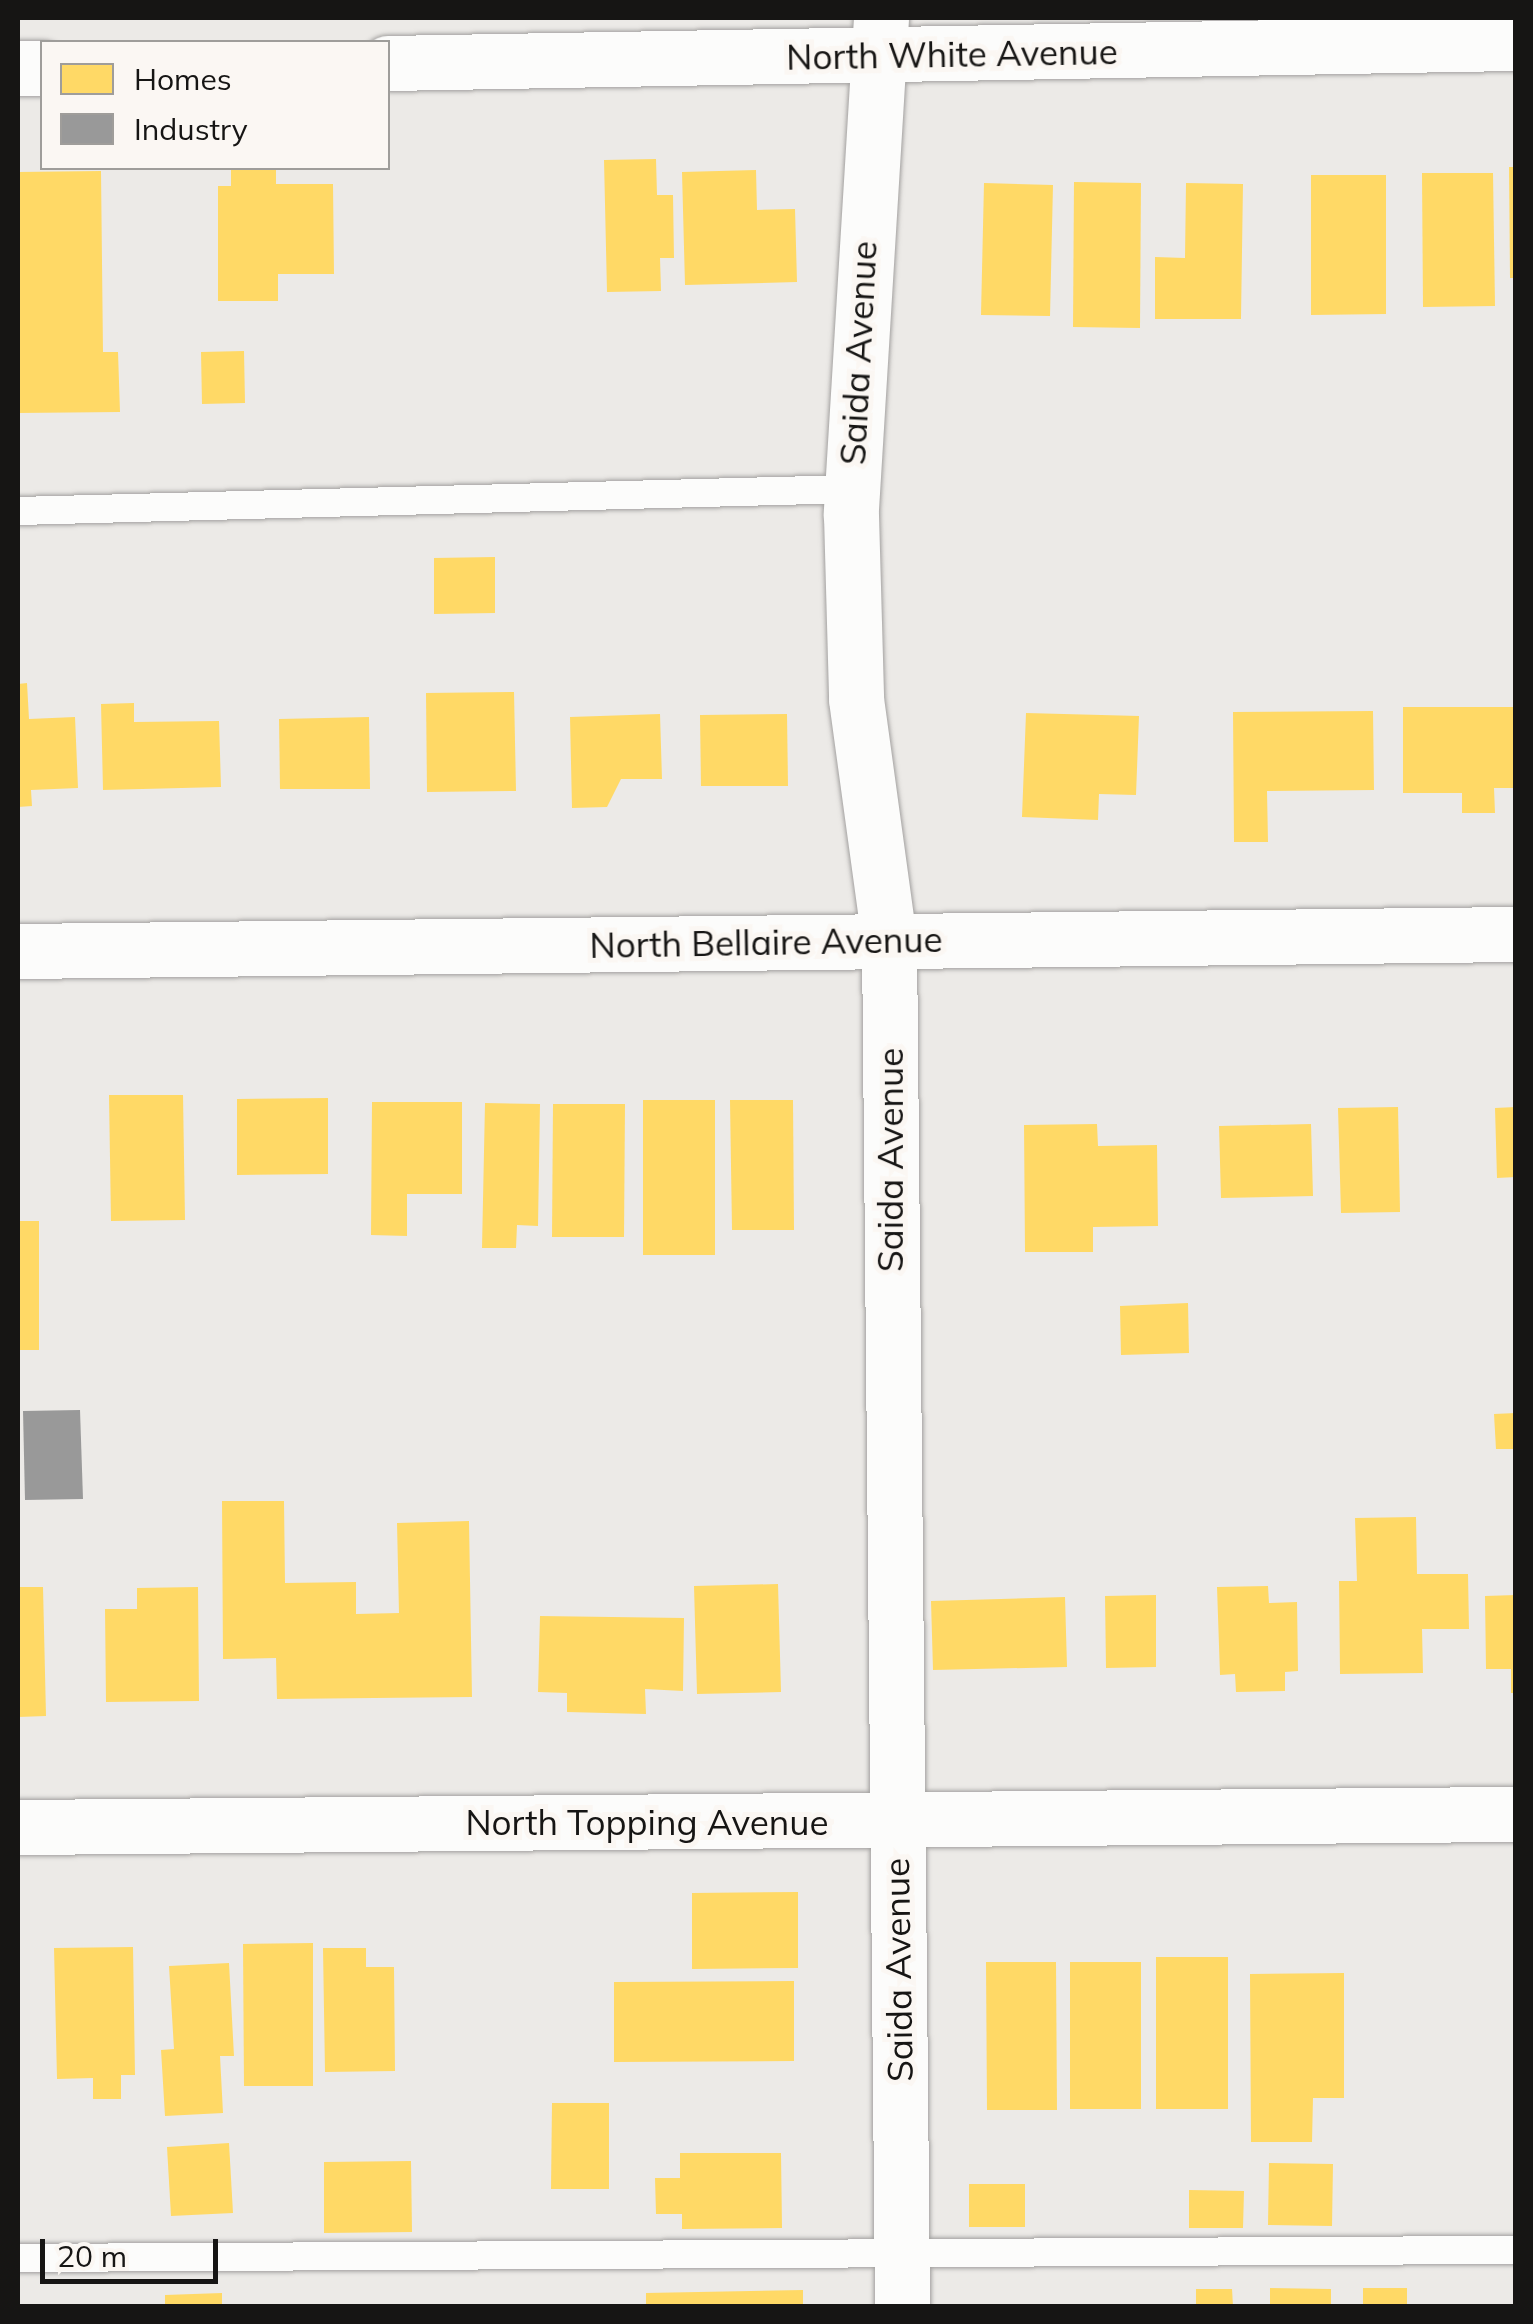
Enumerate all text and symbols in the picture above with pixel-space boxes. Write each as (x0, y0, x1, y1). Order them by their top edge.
street label: North White Avenue (786, 30, 1118, 78)
legend (40, 40, 390, 170)
text: Homes (134, 60, 232, 98)
text: Industry (134, 110, 248, 148)
street label: Saida Avenue (831, 240, 885, 466)
street label: North Bellaire Avenue (589, 918, 943, 966)
street label: Saida Avenue (869, 1048, 911, 1272)
street label: North Topping Avenue (465, 1801, 829, 1843)
street label: Saida Avenue (875, 1858, 921, 2082)
scale bar (45, 2219, 222, 2281)
text: 20 m (57, 2237, 127, 2275)

